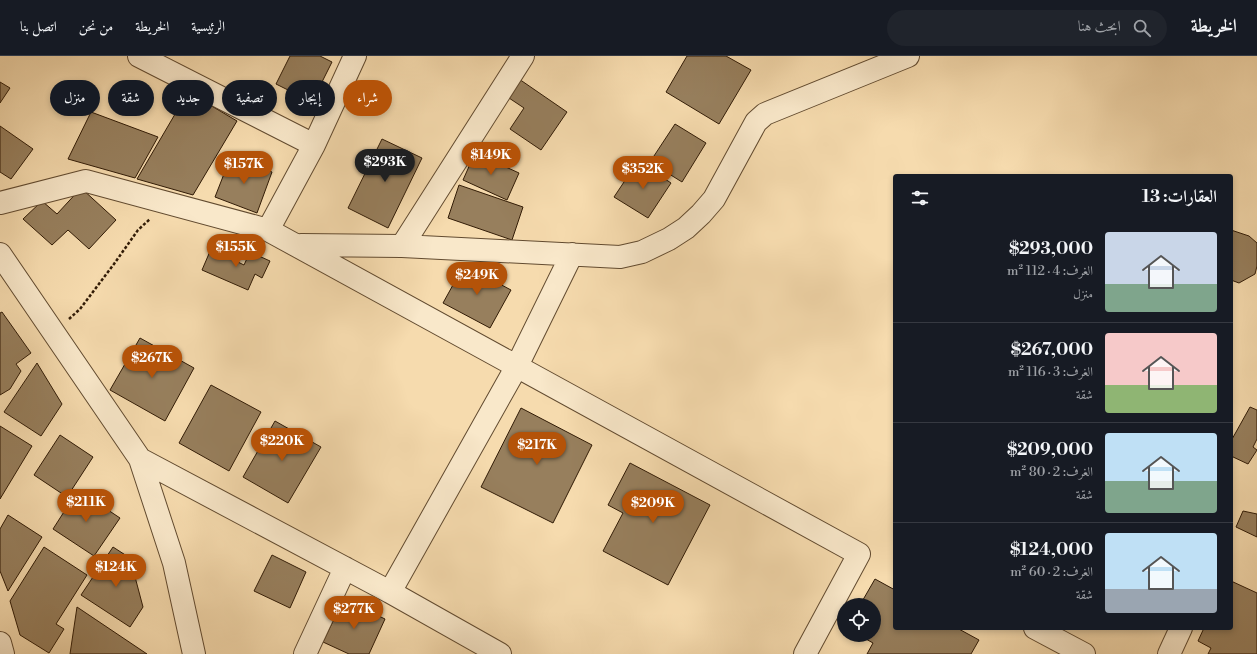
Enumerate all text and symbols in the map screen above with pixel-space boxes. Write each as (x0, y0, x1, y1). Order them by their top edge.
search box (887, 10, 1167, 46)
text: الخريطة (1191, 14, 1237, 38)
text: ابحث هنا (1078, 17, 1121, 36)
icon: search (1131, 17, 1153, 39)
text: اتصل بنا (20, 18, 57, 36)
text: من نحن (79, 18, 113, 36)
text: الخريطة (135, 18, 169, 36)
text: الرئيسية (191, 18, 225, 36)
chip: منزل (50, 80, 100, 116)
chip: شقة (108, 80, 154, 116)
chip: جديد (162, 80, 214, 116)
chip: تصفية (222, 80, 277, 116)
chip: إيجار (285, 80, 335, 116)
chip: شراء (343, 80, 392, 116)
pin: $149K (463, 142, 519, 176)
text: $149K (471, 147, 511, 163)
pin: $293K (357, 149, 413, 183)
pin: $157K (216, 151, 272, 185)
text: $293K (364, 154, 406, 170)
text: $157K (224, 156, 264, 172)
pin: $352K (615, 156, 671, 190)
text: $352K (622, 161, 664, 177)
text: العقارات: 13 (1142, 186, 1217, 208)
icon: filters (909, 187, 931, 209)
pin: $155K (208, 234, 264, 268)
text: $293,000 (1009, 238, 1093, 260)
text: $155K (216, 239, 256, 255)
icon: home (1137, 248, 1185, 296)
pin: $249K (449, 262, 505, 296)
text: الغرف: 4 · 112 m² (1007, 263, 1093, 279)
text: $249K (455, 267, 499, 283)
text: منزل (1073, 286, 1093, 302)
text: $267,000 (1011, 339, 1093, 361)
pin: $267K (124, 345, 180, 379)
icon: home (1137, 349, 1185, 397)
text: $267K (131, 350, 173, 366)
text: الغرف: 3 · 116 m² (1008, 364, 1093, 380)
text: شقة (1076, 387, 1093, 403)
pin: $220K (254, 428, 310, 462)
pin: $217K (509, 432, 565, 466)
text: $220K (260, 433, 304, 449)
text: $217K (517, 437, 557, 453)
text: $209,000 (1007, 439, 1093, 461)
icon: home (1137, 449, 1185, 497)
text: الغرف: 2 · 80 m² (1010, 464, 1093, 480)
text: شقة (1076, 487, 1093, 503)
pin: $211K (58, 489, 114, 523)
pin: $209K (625, 490, 681, 524)
text: $211K (66, 494, 106, 510)
text: $209K (631, 495, 675, 511)
text: $124,000 (1010, 539, 1093, 561)
icon: home (1137, 549, 1185, 597)
pin: $124K (88, 554, 144, 588)
text: $124K (95, 559, 137, 575)
text: الغرف: 2 · 60 m² (1010, 564, 1093, 580)
text: شقة (1076, 587, 1093, 603)
pin: $277K (326, 596, 382, 630)
map controls (837, 598, 881, 642)
button: locate (837, 598, 881, 642)
text: $277K (333, 601, 375, 617)

